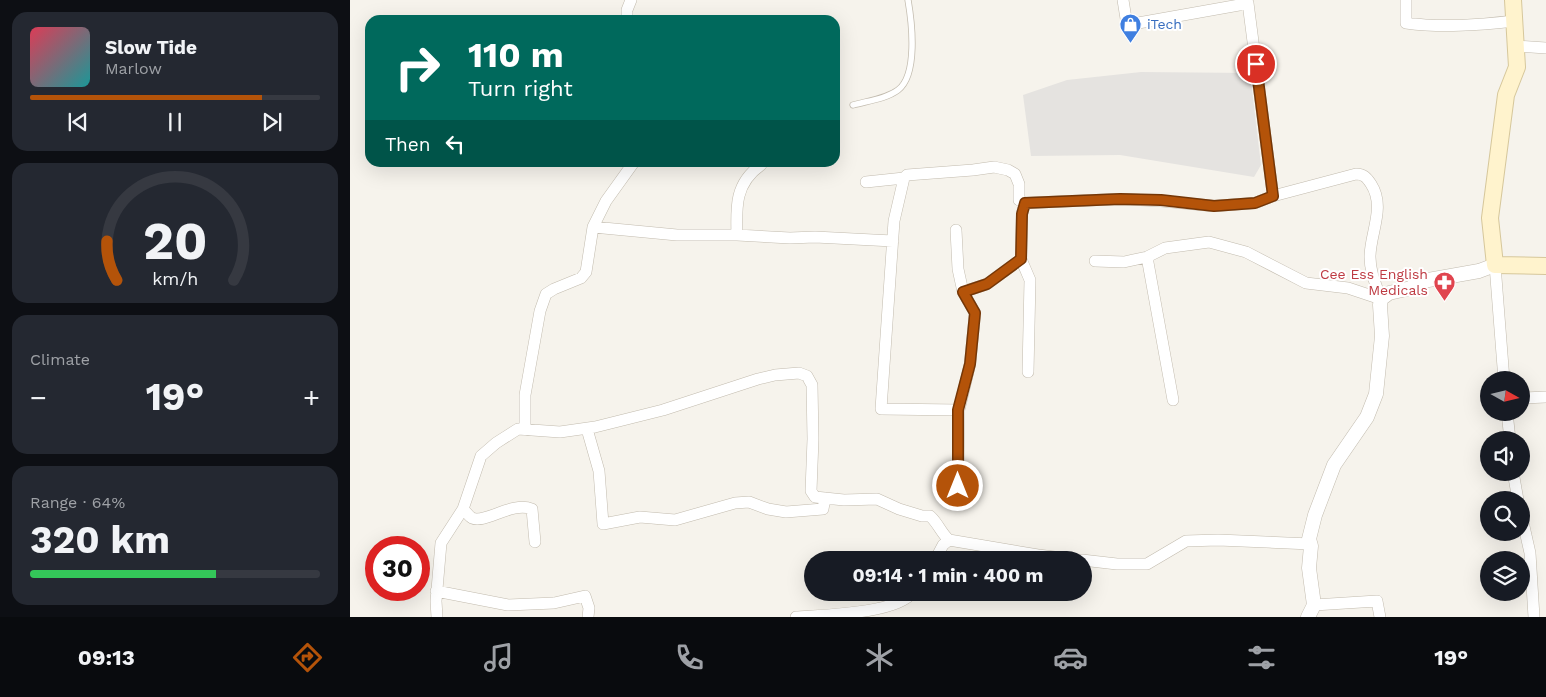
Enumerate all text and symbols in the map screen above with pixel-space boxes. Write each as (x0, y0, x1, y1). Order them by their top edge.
shop icon: iTech (1119, 12, 1143, 43)
place label: iTech (1147, 16, 1182, 32)
text: 110 m (468, 34, 564, 76)
icon: right (385, 35, 450, 100)
text: Slow Tide (105, 36, 197, 59)
pin (1235, 43, 1277, 85)
icon: arrive (1242, 50, 1270, 78)
text: Marlow (105, 59, 162, 78)
text: Turn right (468, 76, 573, 101)
icon: previous (64, 108, 92, 136)
icon: pause (161, 108, 189, 136)
icon: next (258, 108, 286, 136)
icon: left (441, 130, 469, 158)
text: Then (385, 133, 431, 156)
text: 20 (143, 211, 207, 272)
place label: Cee Ess English Medicals (1320, 266, 1428, 298)
text: km/h (152, 268, 198, 289)
pharmacy icon: Cee Ess English Medicals (1432, 270, 1456, 301)
text: Climate (30, 350, 90, 369)
north arrow (1480, 371, 1530, 421)
map controls (1480, 371, 1530, 601)
text: 19° (146, 375, 204, 419)
text: − (30, 381, 47, 414)
text: + (303, 381, 320, 414)
button: sound (1480, 431, 1530, 481)
position arrow (931, 459, 983, 511)
button: search (1480, 491, 1530, 541)
text: Range · 64% (30, 493, 125, 512)
text: 320 km (30, 518, 170, 562)
speed limit sign: 30 (365, 536, 430, 601)
button: layers (1480, 551, 1530, 601)
text: 09:14 · 1 min · 400 m (852, 564, 1044, 587)
icon: directions (290, 640, 325, 675)
icon: music (481, 640, 516, 675)
icon: phone (672, 640, 707, 675)
icon: climate (862, 640, 897, 675)
icon: car (1053, 640, 1088, 675)
icon: filters (1244, 640, 1279, 675)
text: 09:13 (78, 645, 135, 670)
text: 19° (1434, 645, 1468, 670)

